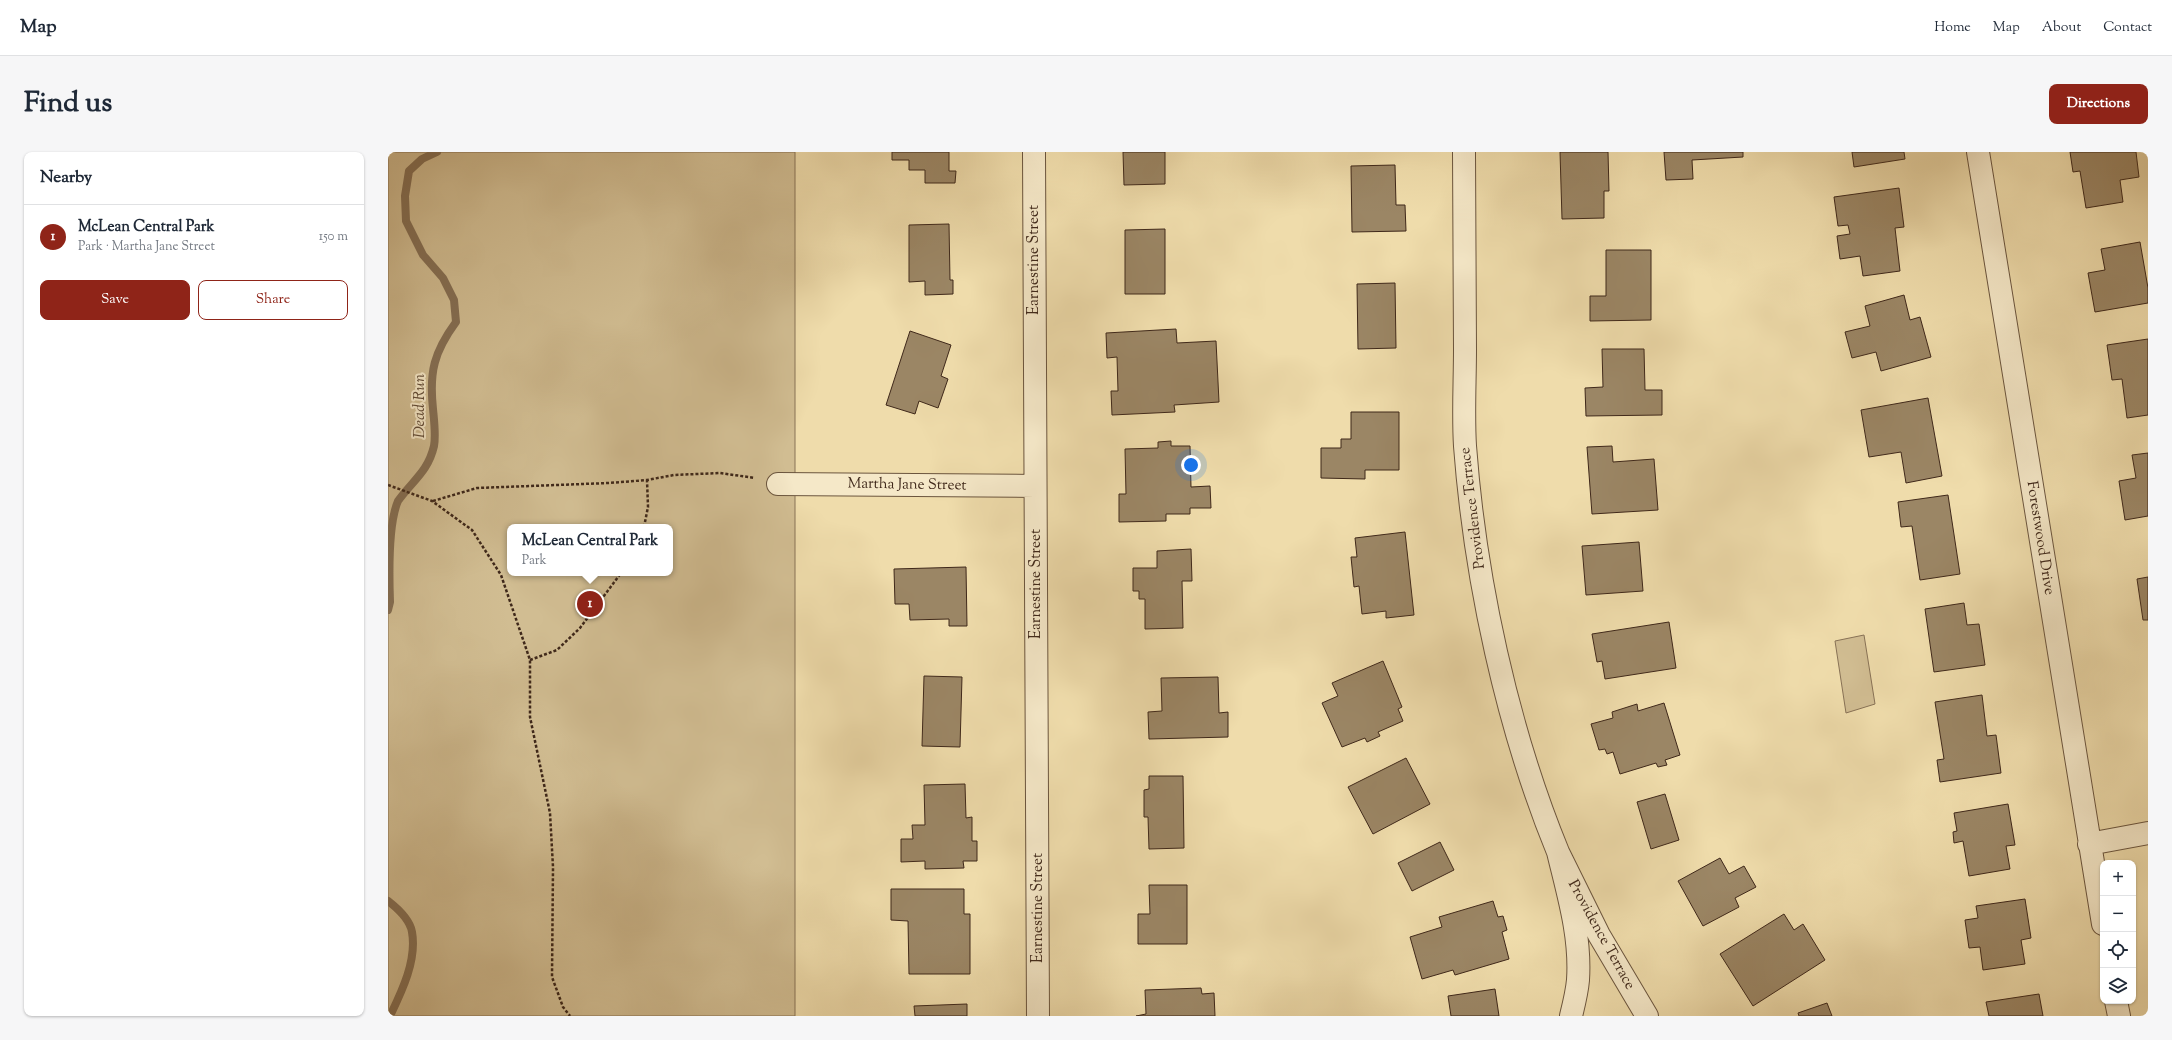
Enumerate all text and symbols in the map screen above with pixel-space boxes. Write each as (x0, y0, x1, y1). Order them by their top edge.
text: Map (20, 14, 57, 41)
text: Home (1934, 18, 1971, 38)
text: Map (1993, 18, 2020, 38)
text: About (2042, 18, 2081, 38)
text: Contact (2103, 18, 2152, 38)
text: Find us (24, 84, 112, 124)
button: Directions (2049, 84, 2148, 124)
text: Nearby (40, 166, 92, 190)
street label: Earnestine Street (1024, 205, 1045, 315)
text: McLean Central Park (78, 217, 214, 238)
text: 1 (51, 228, 55, 246)
text: 150 m (319, 228, 348, 246)
text: Park · Martha Jane Street (78, 238, 215, 256)
button: Save (40, 280, 190, 320)
button: Share (198, 280, 348, 320)
water label: Dead Run (409, 373, 432, 438)
street label: Providence Terrace (1455, 446, 1491, 570)
your location (1181, 455, 1201, 475)
street label: Martha Jane Street (847, 473, 967, 497)
street label: Forestwood Drive (2021, 480, 2059, 596)
popup (507, 524, 673, 576)
street label: Earnestine Street (1026, 529, 1047, 639)
text: McLean Central Park (522, 531, 658, 552)
text: Park (522, 552, 547, 570)
pin: 1 (577, 589, 603, 619)
street label: Earnestine Street (1028, 853, 1049, 963)
map controls (2100, 860, 2136, 1004)
button: + (2100, 860, 2136, 896)
street label: Providence Terrace (1562, 876, 1640, 994)
button: − (2100, 896, 2136, 932)
button: locate (2100, 932, 2136, 968)
button: layers (2100, 968, 2136, 1004)

